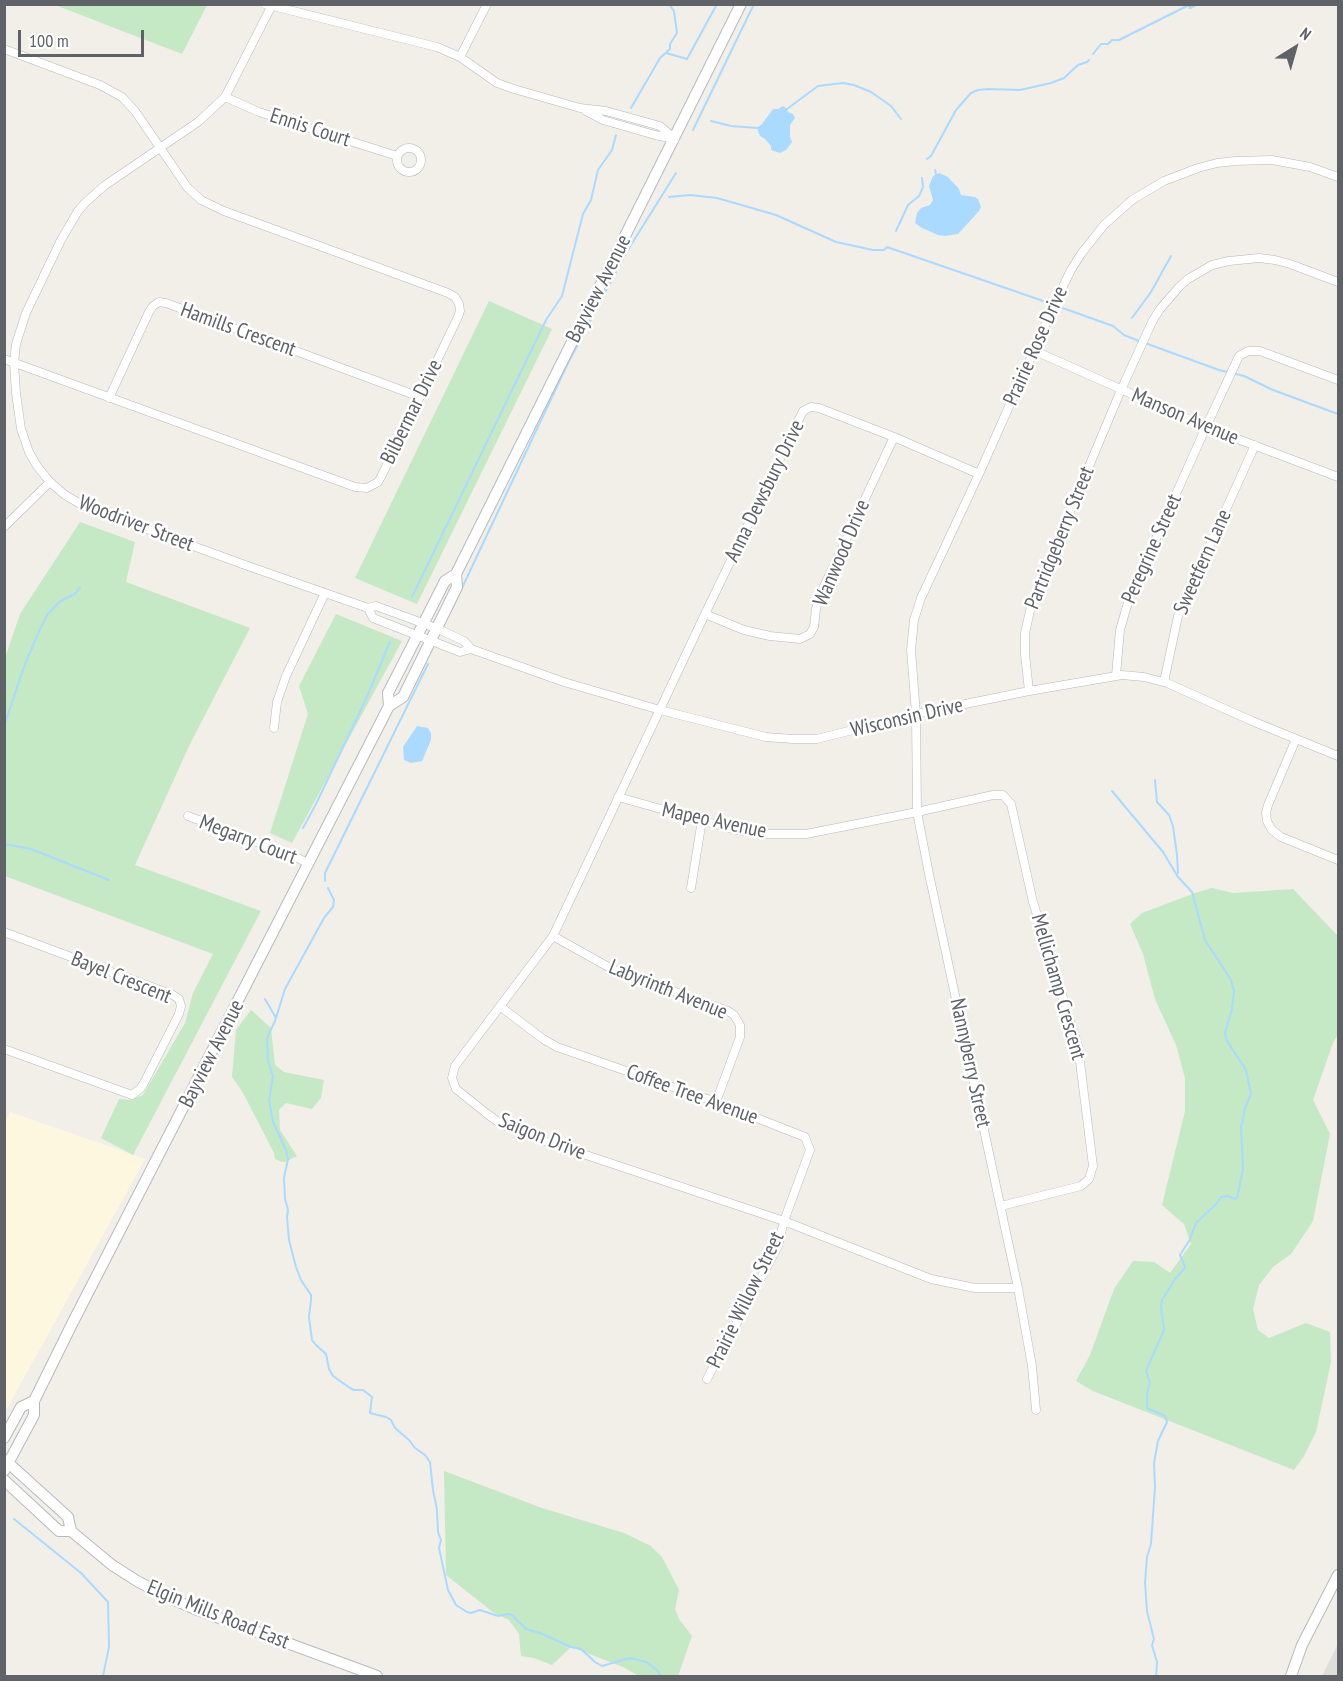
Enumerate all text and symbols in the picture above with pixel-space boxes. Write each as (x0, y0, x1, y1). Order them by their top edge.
scale bar (21, 18, 147, 56)
north arrow (1265, 18, 1325, 78)
text: N (1296, 23, 1315, 44)
text: 100 m (29, 29, 69, 52)
street label: Ennis Court (267, 103, 353, 153)
street label: Bayview Avenue (561, 231, 637, 347)
street label: Prairie Rose Drive (999, 283, 1073, 409)
street label: Hamills Crescent (177, 297, 299, 363)
street label: Bilbermar Drive (376, 356, 448, 468)
street label: Manson Avenue (1128, 383, 1242, 451)
street label: Anna Dewsbury Drive (720, 416, 810, 566)
street label: Partridgeberry Street (1020, 463, 1100, 613)
street label: Woodriver Street (75, 490, 197, 558)
street label: Peregrine Street (1117, 490, 1187, 608)
street label: Wanwood Drive (808, 496, 876, 610)
street label: Sweetfern Lane (1169, 506, 1237, 618)
street label: Wisconsin Drive (848, 693, 966, 743)
street label: Mapeo Avenue (660, 798, 768, 844)
street label: Megarry Court (196, 810, 300, 870)
street label: Mellichamp Crescent (1025, 911, 1091, 1063)
street label: Bayel Crescent (67, 946, 175, 1010)
street label: Labyrinth Avenue (605, 955, 731, 1025)
street label: Bayview Avenue (174, 996, 250, 1112)
street label: Nannyberry Street (944, 996, 996, 1130)
street label: Coffee Tree Avenue (623, 1060, 761, 1130)
street label: Saigon Drive (495, 1108, 589, 1166)
street label: Prairie Willow Street (702, 1228, 790, 1372)
street label: Elgin Mills Road East (143, 1575, 293, 1655)

